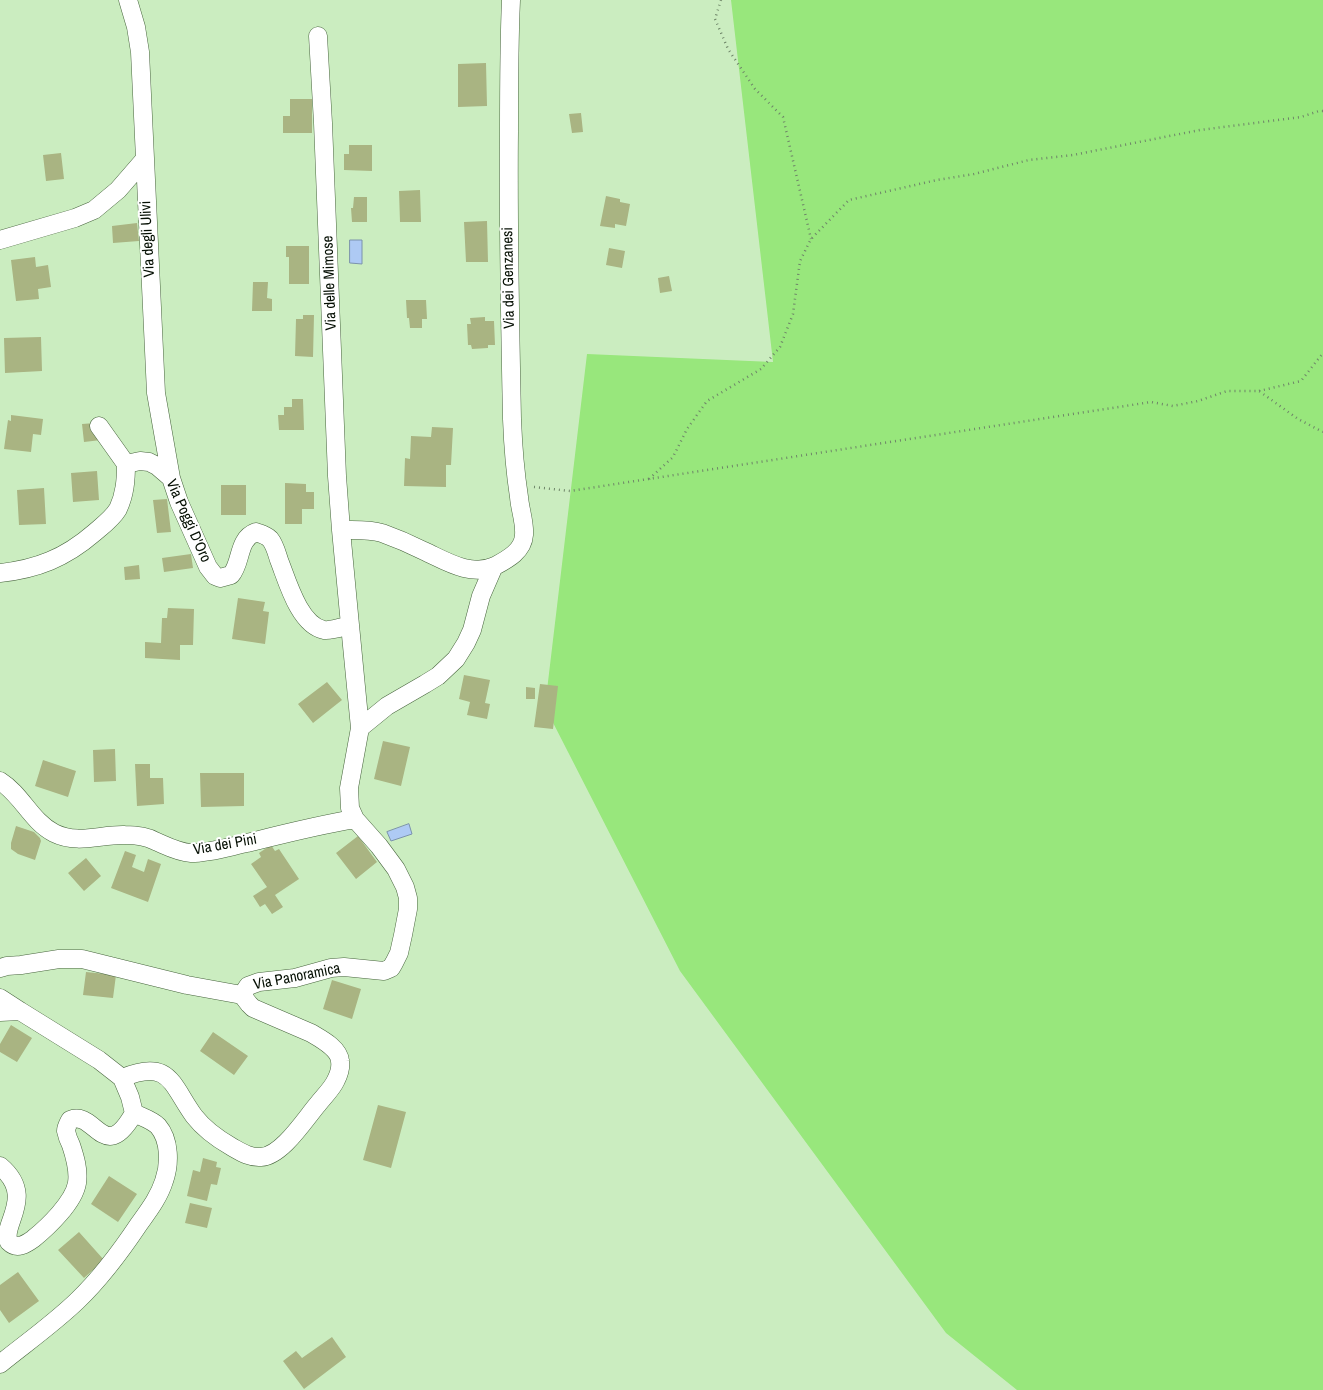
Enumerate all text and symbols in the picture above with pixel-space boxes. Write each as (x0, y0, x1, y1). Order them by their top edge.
street label: Via degli Ulivi (137, 200, 159, 278)
street label: Via dei Genzanesi (499, 227, 519, 329)
street label: Via delle Mimose (319, 235, 341, 331)
street label: Via Poggi D'Oro (162, 477, 214, 565)
street label: Via dei Pini (192, 831, 258, 859)
street label: Via Panoramica (252, 960, 342, 994)

